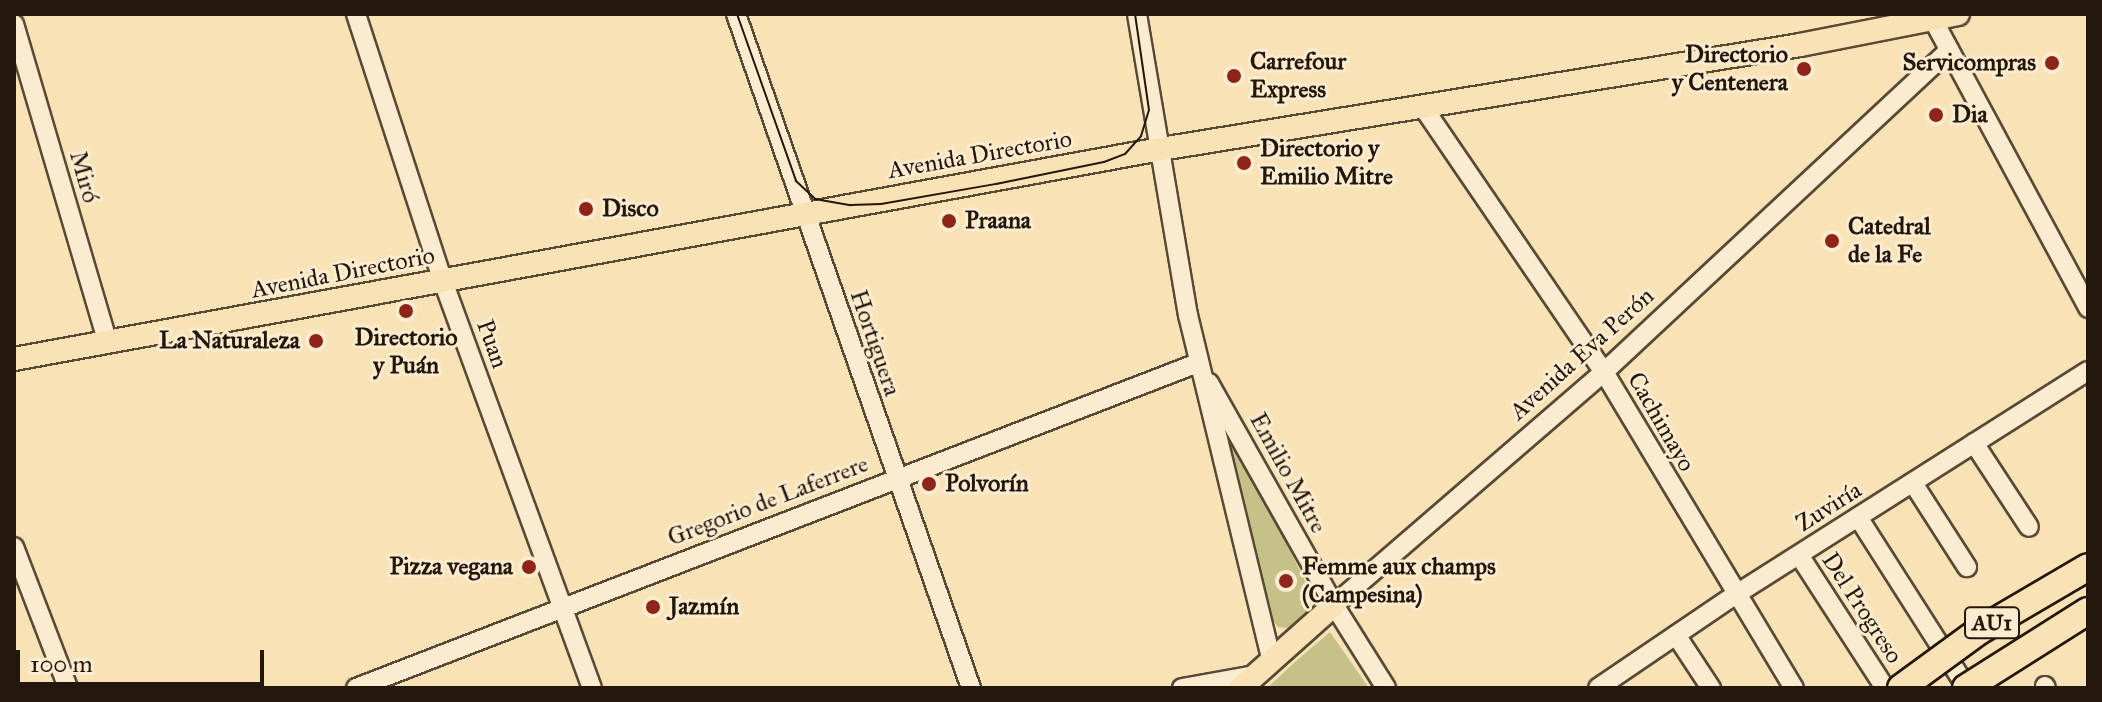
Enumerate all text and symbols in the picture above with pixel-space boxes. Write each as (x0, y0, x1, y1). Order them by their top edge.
place label: Directorio y Centenera (1672, 41, 1788, 97)
place label: Carrefour Express (1250, 48, 1346, 104)
place label: Servicompras (1902, 49, 2036, 77)
marker: Servicompras (2043, 54, 2061, 72)
marker: Directorio y Centenera (1795, 60, 1813, 78)
marker: Carrefour Express (1225, 67, 1243, 85)
place label: Dia (1952, 101, 1988, 129)
marker: Dia (1927, 106, 1945, 124)
street label: Avenida Directorio (886, 125, 1074, 185)
place label: Directorio y Emilio Mitre (1260, 135, 1393, 191)
street label: Miró (63, 148, 105, 206)
marker: Directorio y Emilio Mitre (1235, 154, 1253, 172)
place label: Disco (602, 195, 659, 223)
marker: Disco (577, 200, 595, 218)
place label: Praana (965, 207, 1031, 235)
marker: Praana (940, 212, 958, 230)
place label: Catedral de la Fe (1848, 213, 1931, 269)
marker: Catedral de la Fe (1823, 232, 1841, 250)
street label: Avenida Directorio (249, 241, 437, 305)
street label: Avenida Eva Perón (1504, 282, 1660, 426)
street label: Hortiguera (843, 286, 907, 400)
marker: Directorio y Puán (397, 302, 415, 320)
street label: Puan (470, 316, 514, 372)
place label: Directorio y Puán (355, 324, 457, 380)
place label: La Naturaleza (159, 327, 300, 355)
marker: La Naturaleza (307, 332, 325, 350)
street label: Cachimayo (1621, 367, 1701, 477)
street label: Emilio Mitre (1243, 408, 1333, 538)
street label: Gregorio de Laferrere (664, 450, 872, 552)
place label: Polvorín (945, 470, 1029, 498)
marker: Polvorín (920, 475, 938, 493)
street label: Zuviría (1791, 476, 1867, 538)
street label: Del Progreso (1815, 547, 1909, 669)
place label: Pizza vegana (389, 553, 513, 581)
place label: Femme aux champs (Campesina) (1302, 553, 1496, 609)
marker: Pizza vegana (520, 558, 538, 576)
marker: Femme aux champs (Campesina) (1277, 572, 1295, 590)
place label: Jazmín (669, 593, 739, 621)
marker: Jazmín (644, 598, 662, 616)
road number: AU1 (1964, 605, 2020, 641)
scale bar (20, 634, 268, 684)
text: 100 m (30, 649, 93, 679)

